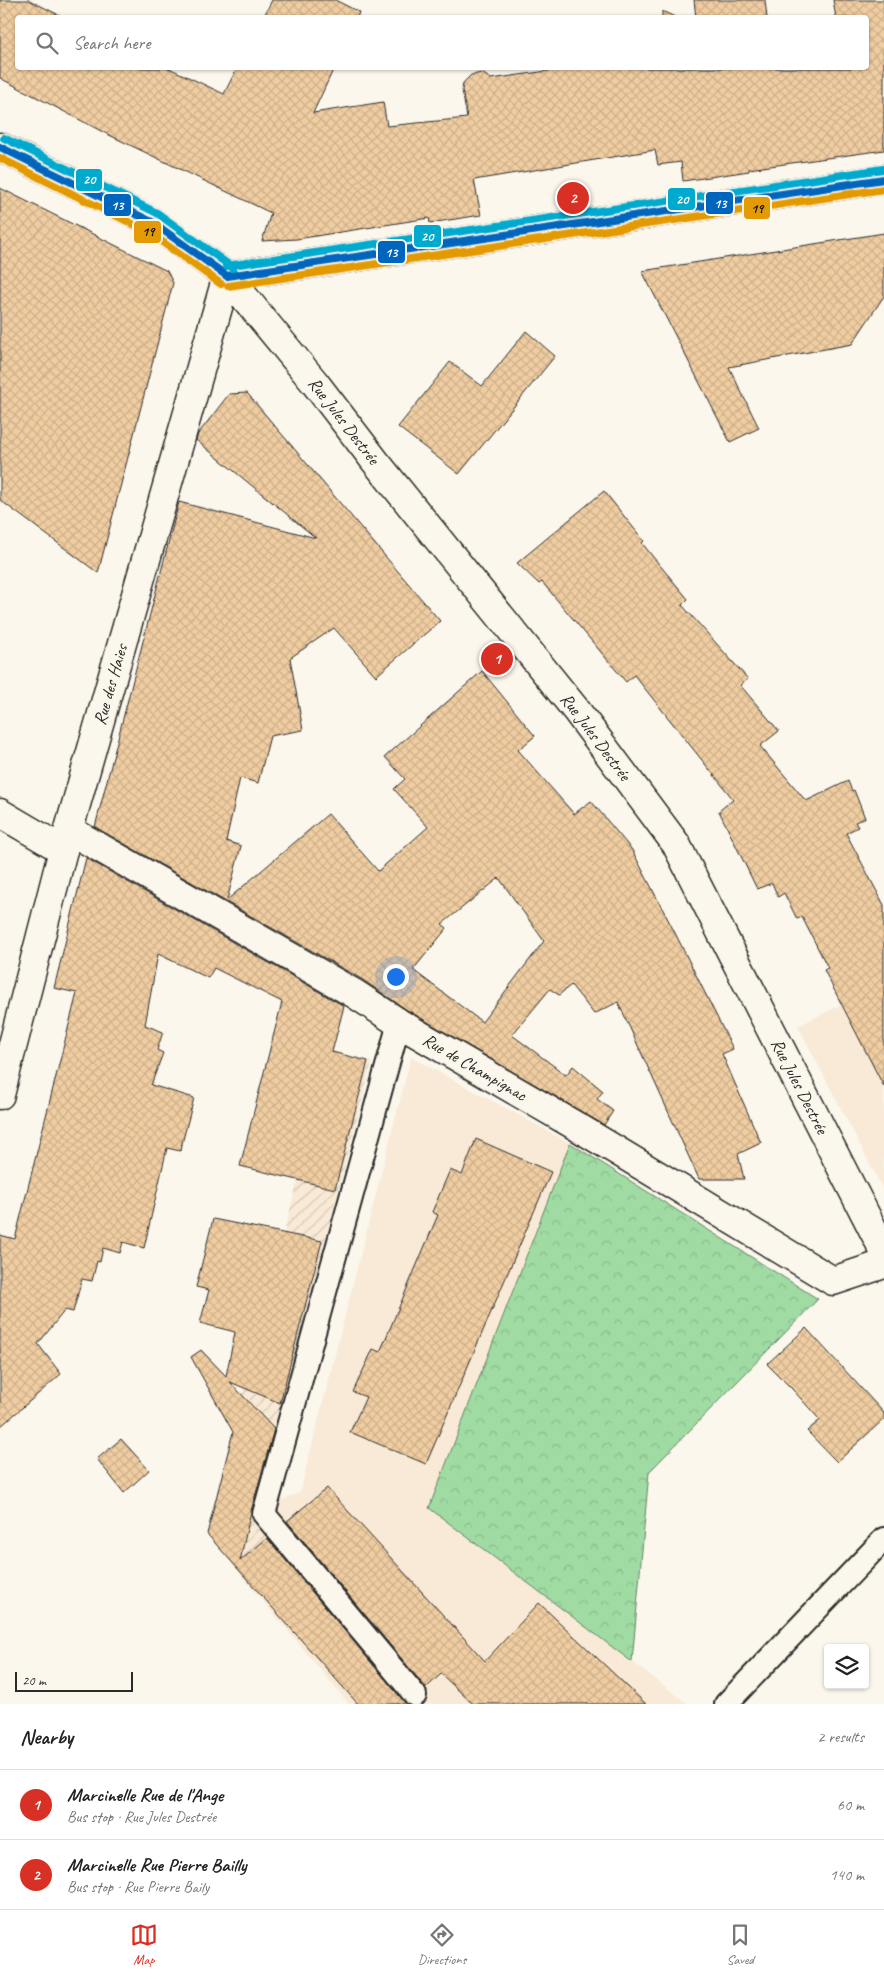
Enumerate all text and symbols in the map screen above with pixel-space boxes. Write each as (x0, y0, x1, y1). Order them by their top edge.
search box (15, 15, 869, 70)
icon: search (33, 29, 61, 57)
text: Search here (73, 31, 150, 55)
line badge: 20 (75, 168, 103, 192)
text: 20 (83, 171, 97, 188)
pin: 2 (557, 179, 589, 217)
line badge: 20 (667, 187, 696, 211)
text: 20 (676, 191, 690, 208)
line badge: 13 (705, 191, 734, 215)
line badge: 13 (103, 193, 132, 217)
text: 13 (714, 195, 728, 212)
line badge: 19 (743, 196, 771, 220)
text: 13 (111, 197, 125, 214)
text: 19 (751, 200, 765, 217)
line badge: 19 (133, 220, 162, 244)
text: 19 (142, 223, 156, 240)
line badge: 20 (413, 224, 442, 248)
text: 20 (421, 228, 435, 245)
line badge: 13 (377, 240, 406, 264)
text: 13 (385, 244, 399, 261)
street label: Rue Jules Destrée (304, 373, 385, 470)
street label: Rue des Haies (88, 640, 133, 727)
pin: 1 (481, 640, 513, 678)
street label: Rue Jules Destrée (556, 688, 636, 786)
your location (383, 964, 409, 990)
street label: Rue de Champignac (419, 1028, 532, 1107)
street label: Rue Jules Destrée (766, 1035, 834, 1139)
map controls (824, 1644, 869, 1689)
button: layers (824, 1644, 869, 1689)
scale bar (15, 1669, 132, 1692)
text: 20 m (22, 1672, 46, 1689)
text: Nearby (20, 1724, 73, 1750)
text: 2 results (817, 1727, 864, 1747)
text: Marcinelle Rue de l'Ange (67, 1783, 223, 1807)
text: 1 (32, 1795, 40, 1815)
text: 60 m (837, 1795, 864, 1815)
text: Bus stop · Rue Jules Destrée (67, 1807, 216, 1827)
text: Marcinelle Rue Pierre Bailly (67, 1853, 246, 1877)
text: 2 (32, 1865, 40, 1885)
text: 140 m (830, 1865, 864, 1885)
text: Bus stop · Rue Pierre Baily (67, 1877, 209, 1897)
tab: Map (130, 1921, 158, 1968)
tab: Directions (418, 1921, 466, 1968)
tab: Saved (726, 1921, 754, 1968)

